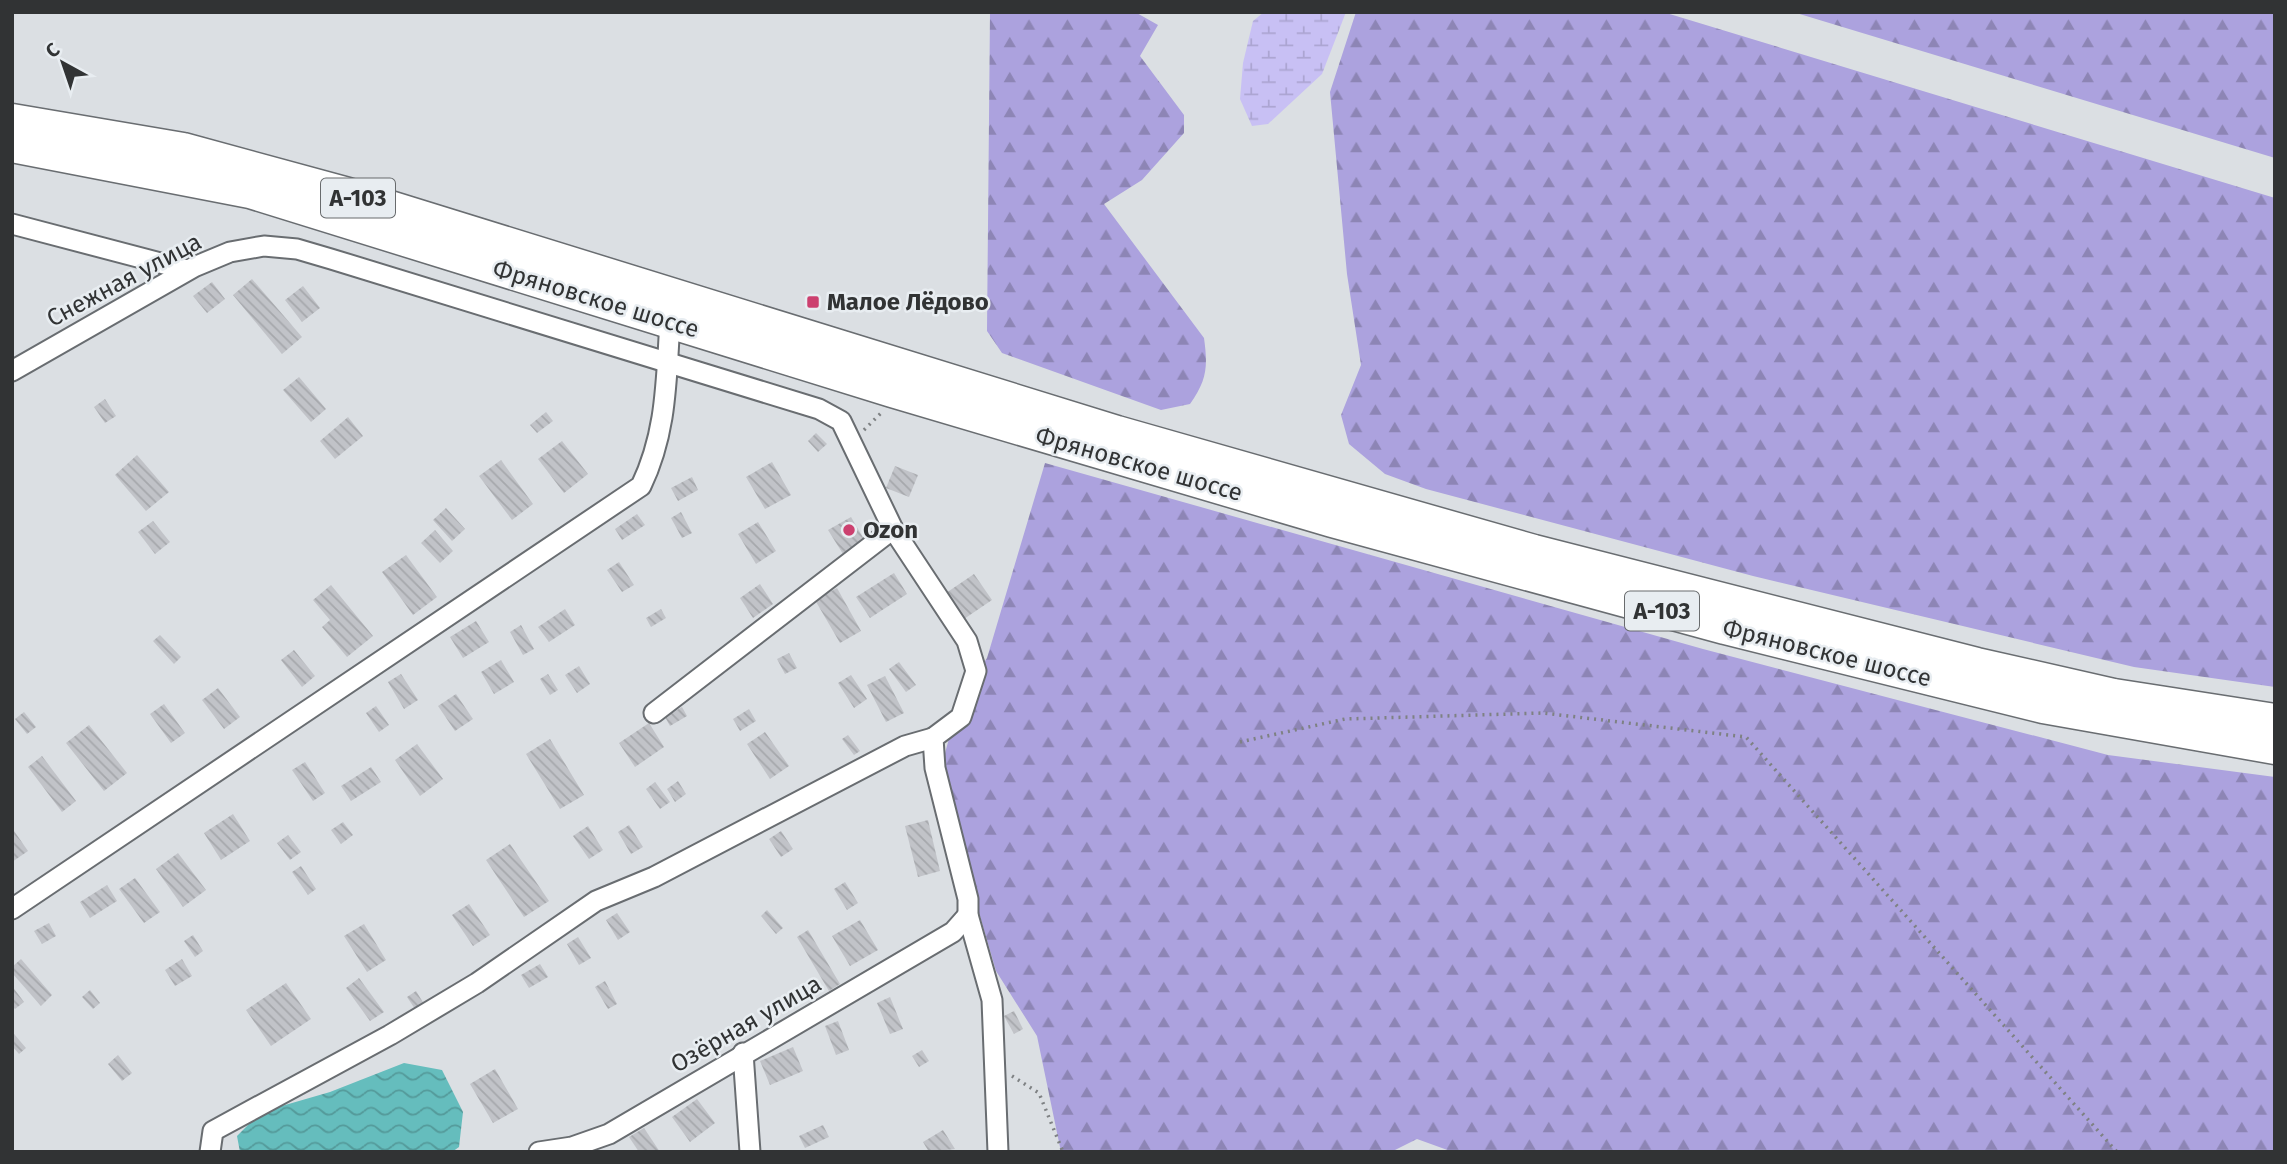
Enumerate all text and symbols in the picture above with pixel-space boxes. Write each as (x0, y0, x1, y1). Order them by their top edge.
north arrow (28, 28, 98, 98)
text: С (41, 38, 64, 63)
road number: А-103 (321, 178, 395, 218)
street label: Снежная улица (42, 227, 206, 333)
street label: Фряновское шоссе (490, 254, 702, 344)
place label: Малое Лёдово (827, 288, 989, 316)
marker: Малое Лёдово (805, 294, 821, 310)
street label: Фряновское шоссе (1032, 421, 1246, 507)
place label: Ozon (863, 516, 918, 544)
marker: Ozon (841, 522, 857, 538)
road number: А-103 (1625, 592, 1699, 631)
street label: Фряновское шоссе (1720, 614, 1934, 692)
street label: Озёрная улица (666, 970, 826, 1078)

